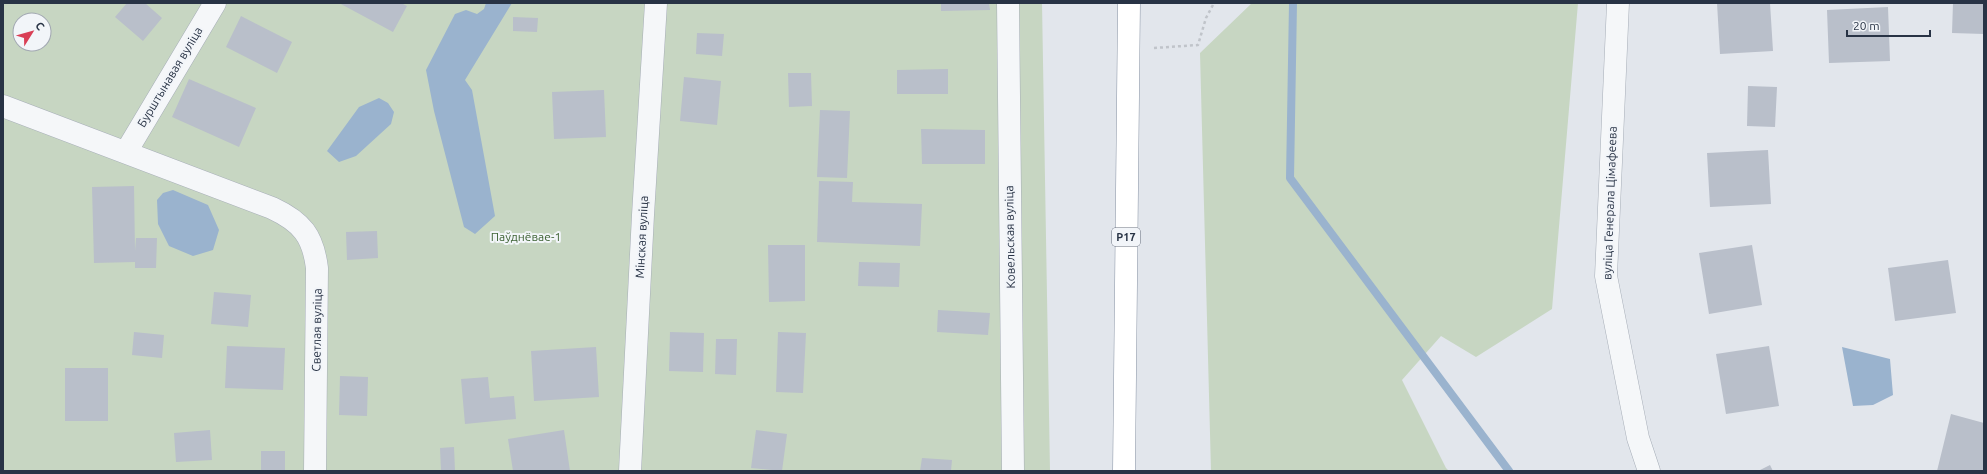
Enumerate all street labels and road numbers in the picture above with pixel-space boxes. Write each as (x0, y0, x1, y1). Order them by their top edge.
street label: Бурштынавая вуліца (134, 24, 205, 129)
street label: вуліца Генерала Цімафеева (1600, 126, 1619, 280)
street label: Ковельская вуліца (1002, 185, 1017, 289)
street label: Мінская вуліца (633, 195, 650, 279)
road number: Р17 (1112, 228, 1140, 246)
street label: Светлая вуліца (309, 288, 324, 372)

